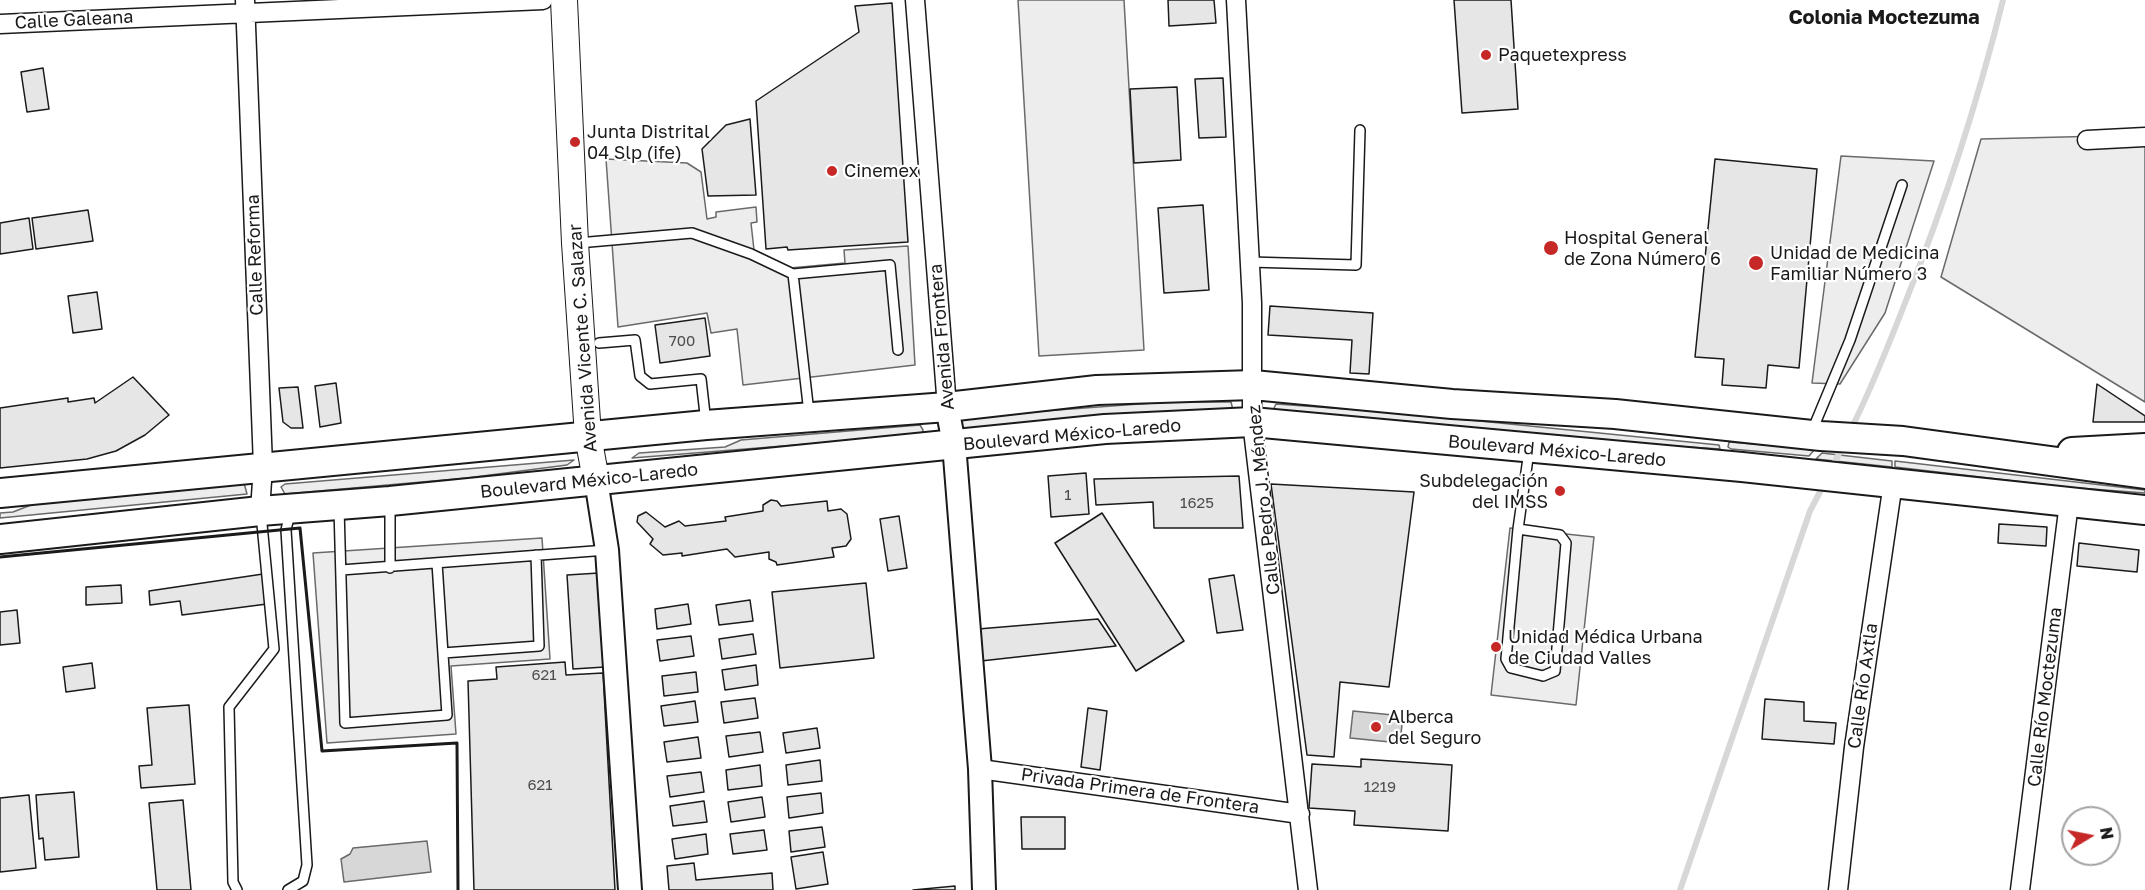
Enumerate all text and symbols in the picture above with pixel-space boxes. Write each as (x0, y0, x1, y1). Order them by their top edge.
street label: Calle Galeana (14, 6, 134, 34)
district label: Colonia Moctezuma (1788, 6, 1980, 30)
place label: Paquetexpress (1498, 44, 1627, 66)
marker: Paquetexpress (1479, 48, 1493, 62)
place label: Junta Distrital 04 Slp (ife) (587, 121, 710, 164)
marker: Junta Distrital 04 Slp (ife) (568, 135, 582, 149)
place label: Cinemex (844, 160, 918, 182)
marker: Cinemex (825, 164, 839, 178)
street label: Calle Reforma (242, 194, 268, 316)
street label: Avenida Vicente C. Salazar (564, 223, 602, 453)
place label: Hospital General de Zona Número 6 (1564, 227, 1721, 270)
marker: Hospital General de Zona Número 6 (1542, 239, 1560, 257)
place label: Unidad de Medicina Familiar Número 3 (1770, 242, 1940, 284)
marker: Unidad de Medicina Familiar Número 3 (1747, 254, 1765, 272)
street label: Avenida Frontera (925, 263, 959, 411)
house number: 700 (669, 332, 695, 350)
street label: Calle Pedro J. Méndez (1243, 404, 1285, 596)
street label: Boulevard México-Laredo (962, 415, 1182, 455)
street label: Boulevard México-Laredo (1447, 431, 1667, 471)
street label: Boulevard México-Laredo (479, 459, 699, 503)
place label: Subdelegación del IMSS (1419, 470, 1548, 512)
marker: Subdelegación del IMSS (1553, 484, 1567, 498)
house number: 1 (1064, 486, 1072, 504)
house number: 1625 (1180, 494, 1214, 512)
street label: Calle Río Moctezuma (2023, 606, 2067, 788)
street label: Calle Río Axtla (1843, 622, 1883, 750)
place label: Unidad Médica Urbana de Ciudad Valles (1508, 626, 1703, 668)
marker: Unidad Médica Urbana de Ciudad Valles (1489, 640, 1503, 654)
house number: 621 (531, 666, 557, 684)
place label: Alberca del Seguro (1388, 706, 1481, 748)
marker: Alberca del Seguro (1369, 720, 1383, 734)
street label: Privada Primera de Frontera (1019, 764, 1261, 818)
house number: 621 (527, 776, 553, 794)
house number: 1219 (1364, 778, 1396, 796)
north arrow (2061, 806, 2121, 866)
text: N (2096, 825, 2118, 841)

